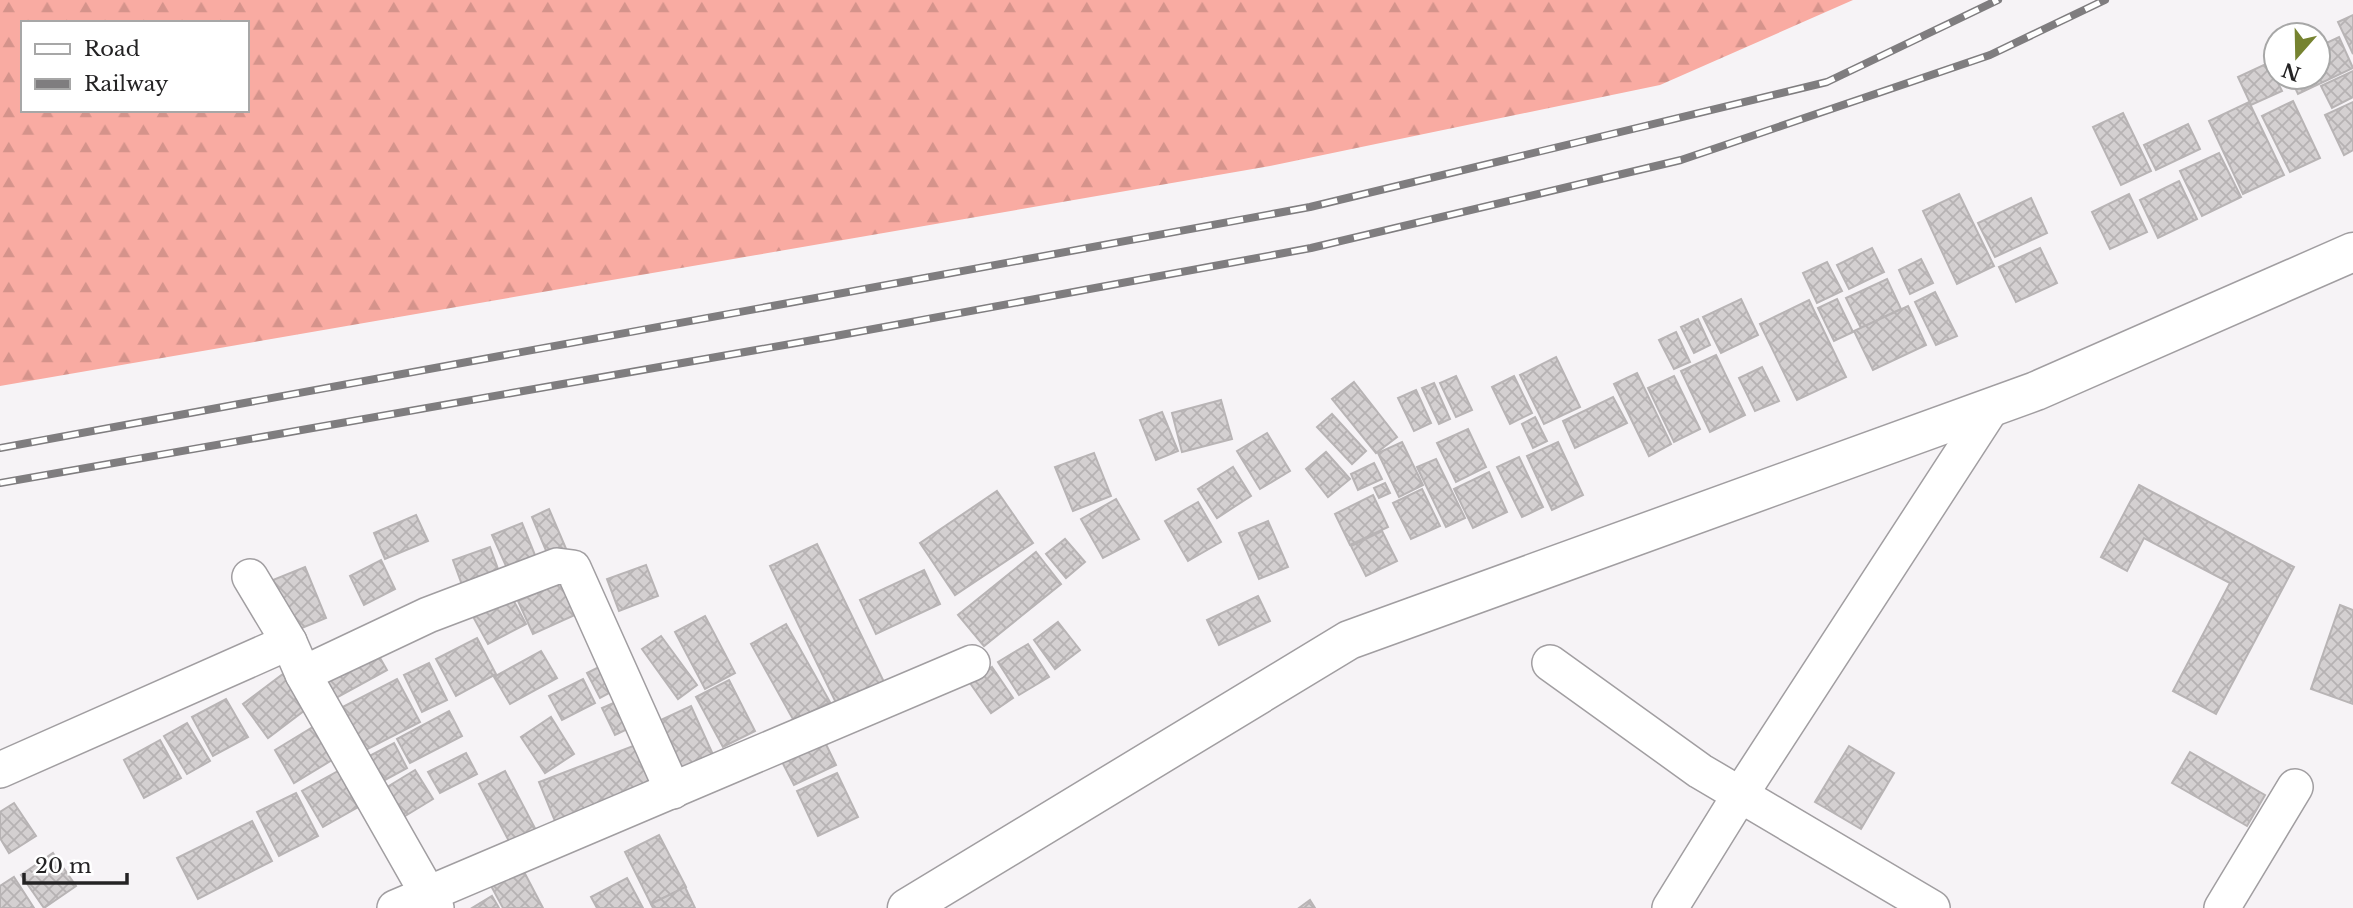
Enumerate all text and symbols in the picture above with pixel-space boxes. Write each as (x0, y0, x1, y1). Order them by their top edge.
legend (21, 21, 248, 112)
north arrow (2262, 21, 2332, 91)
text: Road (84, 36, 140, 62)
text: N (2279, 58, 2304, 85)
text: Railway (84, 71, 169, 97)
scale bar (24, 842, 128, 886)
text: 20 m (35, 853, 92, 879)

